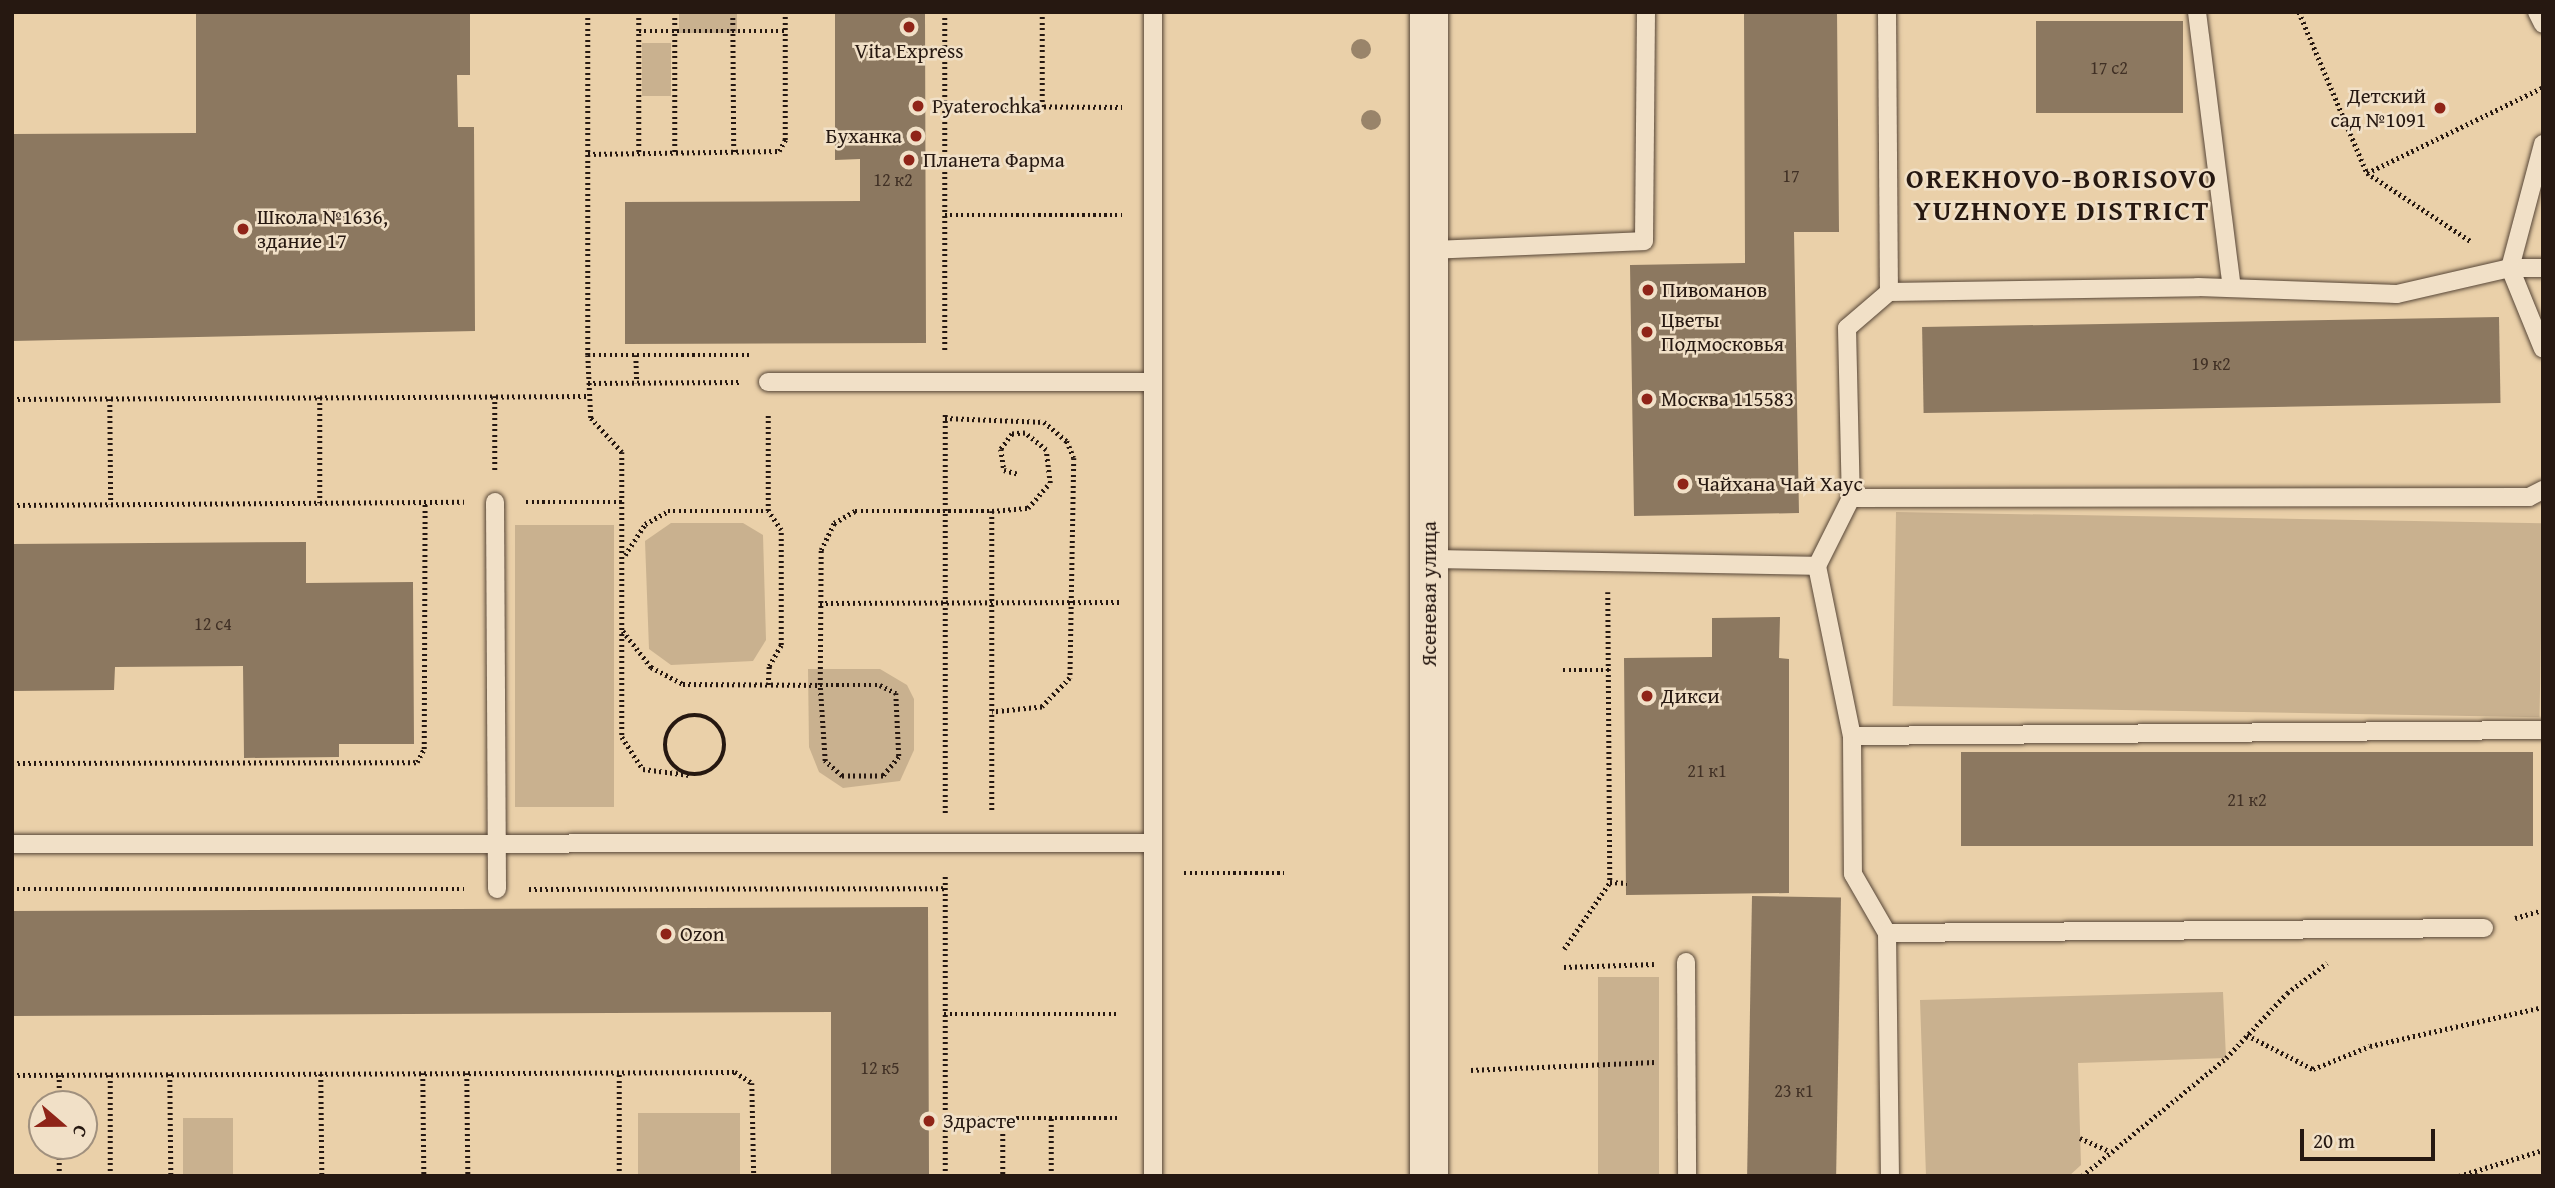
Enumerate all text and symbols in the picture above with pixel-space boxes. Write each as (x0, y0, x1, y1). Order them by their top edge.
marker: Vita Express (901, 19, 917, 35)
place label: Vita Express (854, 38, 964, 64)
house number: 17 с2 (2090, 57, 2128, 79)
place label: Детский сад №1091 (2330, 83, 2426, 133)
place label: Pyaterochka (932, 93, 1041, 119)
marker: Pyaterochka (910, 98, 926, 114)
marker: Детский сад №1091 (2432, 100, 2448, 116)
place label: Буханка (826, 123, 902, 149)
marker: Буханка (908, 128, 924, 144)
place label: Планета Фарма (923, 147, 1065, 173)
marker: Планета Фарма (901, 152, 917, 168)
district label: OREKHOVO-BORISOVO YUZHNOYE DISTRICT (1908, 161, 2216, 227)
house number: 17 (1782, 165, 1800, 187)
house number: 12 к2 (873, 169, 913, 191)
place label: Школа №1636, здание 17 (257, 204, 388, 254)
marker: Школа №1636, здание 17 (235, 221, 251, 237)
place label: Пивоманов (1662, 277, 1767, 303)
marker: Пивоманов (1640, 282, 1656, 298)
place label: Цветы Подмосковья (1661, 307, 1784, 357)
marker: Цветы Подмосковья (1639, 324, 1655, 340)
house number: 19 к2 (2191, 353, 2231, 375)
place label: Москва 115583 (1661, 386, 1794, 412)
marker: Москва 115583 (1639, 391, 1655, 407)
place label: Чайхана Чай Хаус (1697, 471, 1863, 497)
marker: Чайхана Чай Хаус (1675, 476, 1691, 492)
street label: Ясеневая улица (1416, 521, 1442, 667)
house number: 12 с4 (194, 613, 232, 635)
place label: Дикси (1661, 683, 1720, 709)
marker: Дикси (1639, 688, 1655, 704)
house number: 21 к1 (1687, 760, 1727, 782)
house number: 21 к2 (2227, 789, 2267, 811)
place label: Ozon (680, 921, 724, 947)
marker: Ozon (658, 926, 674, 942)
house number: 12 к5 (860, 1057, 900, 1079)
house number: 23 к1 (1774, 1080, 1814, 1102)
north arrow (28, 1090, 98, 1160)
place label: Здрасте (943, 1108, 1016, 1134)
marker: Здрасте (921, 1113, 937, 1129)
scale bar (2303, 1114, 2438, 1158)
text: С (66, 1122, 96, 1141)
text: 20 m (2313, 1125, 2355, 1156)

